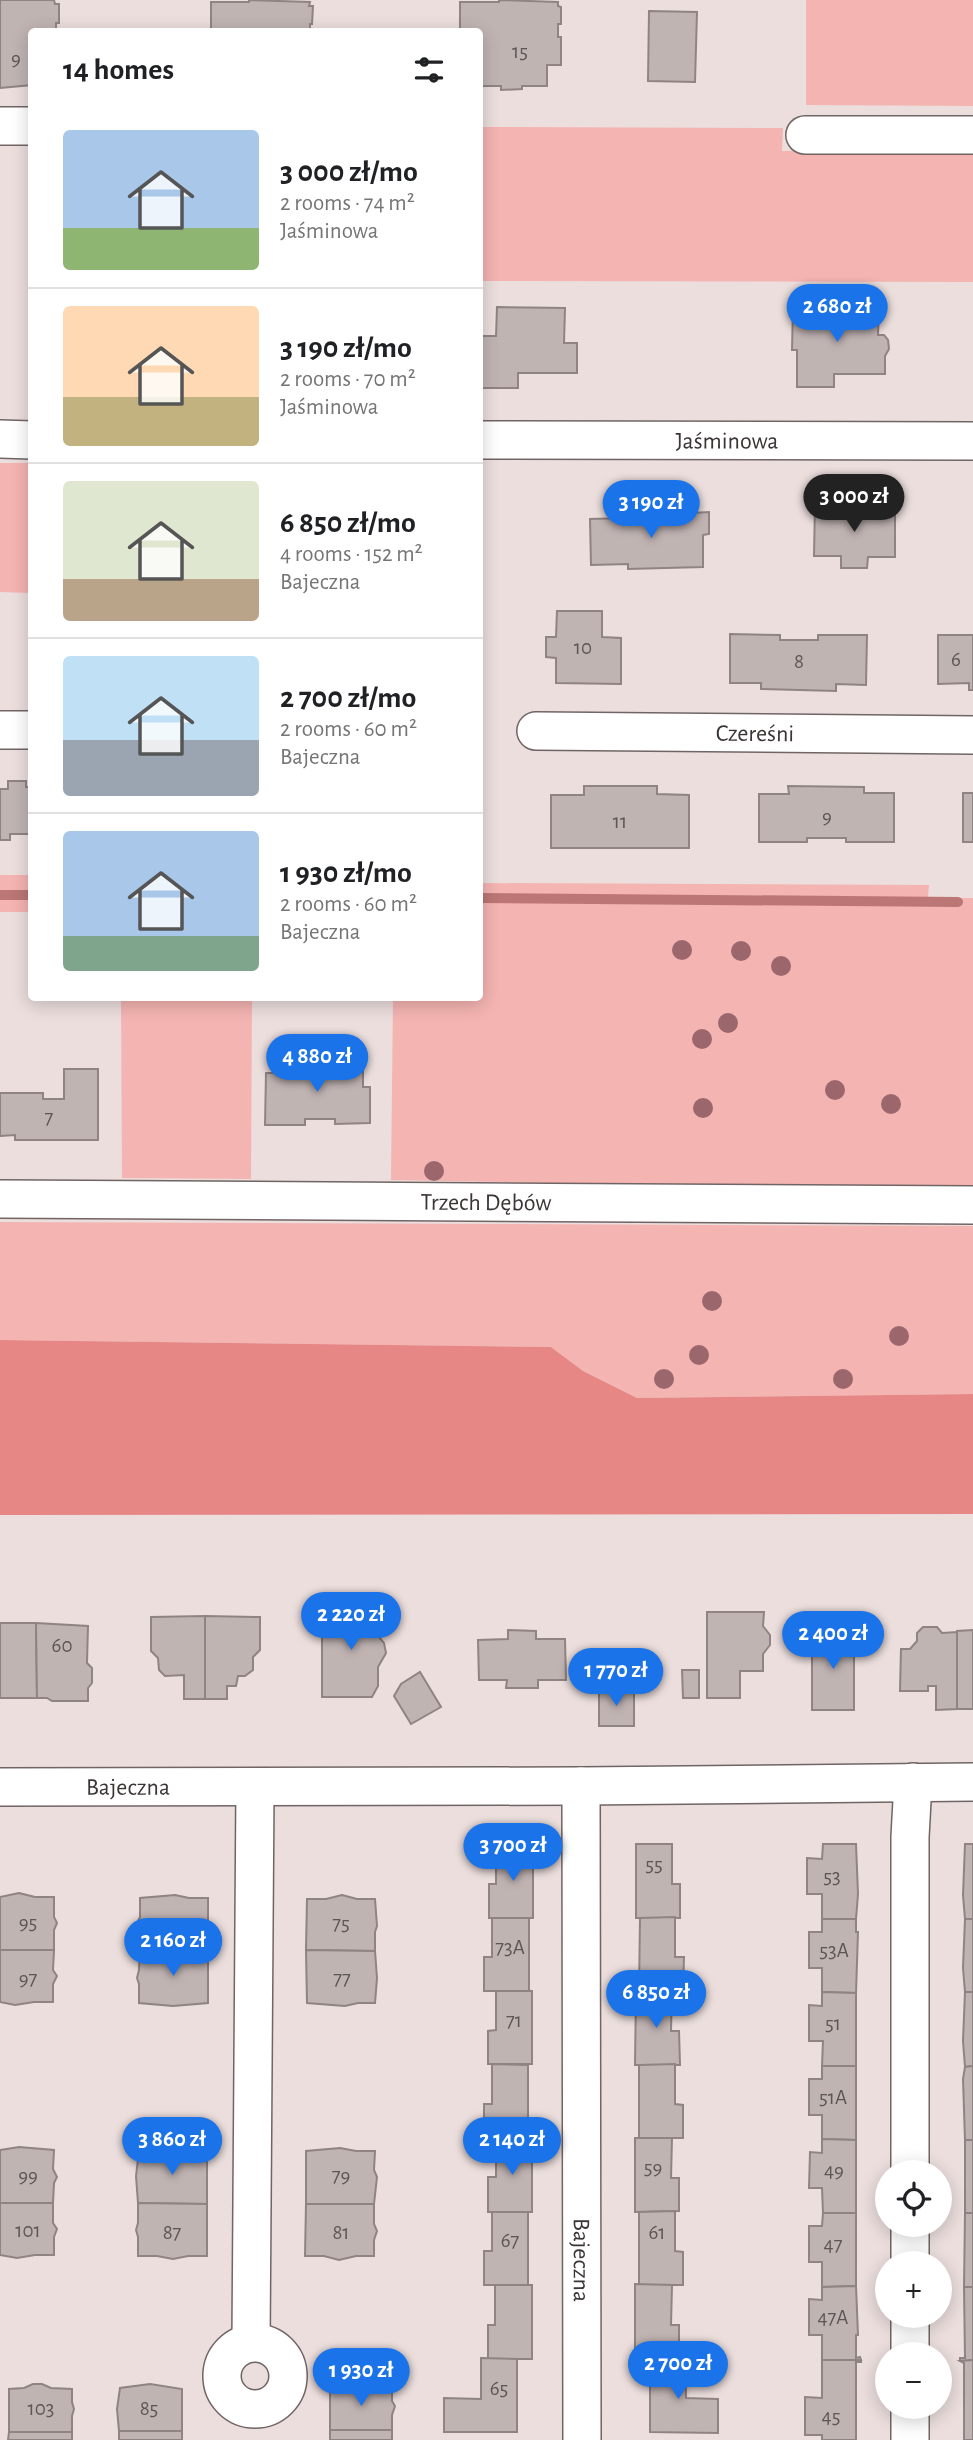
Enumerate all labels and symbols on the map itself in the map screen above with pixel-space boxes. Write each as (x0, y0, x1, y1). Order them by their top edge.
house number: 15 (512, 41, 528, 62)
house number: 9 (11, 48, 21, 69)
pin: 2 680 zł (765, 284, 909, 344)
street label: Jaśminowa (676, 429, 778, 454)
pin: 3 000 zł (782, 475, 926, 534)
pin: 3 190 zł (579, 480, 723, 540)
house number: 10 (574, 637, 592, 658)
house number: 6 (951, 649, 961, 670)
house number: 8 (794, 651, 804, 672)
street label: Czereśni (716, 722, 794, 746)
house number: 9 (822, 806, 832, 827)
house number: 11 (613, 811, 627, 832)
pin: 4 880 zł (245, 1034, 389, 1094)
house number: 7 (45, 1107, 54, 1128)
street label: Trzech Dębów (420, 1191, 552, 1215)
pin: 2 220 zł (279, 1592, 423, 1652)
pin: 2 400 zł (761, 1612, 905, 1671)
house number: 60 (52, 1635, 72, 1656)
pin: 1 770 zł (544, 1648, 688, 1708)
street label: Bajeczna (86, 1776, 170, 1800)
pin: 3 700 zł (441, 1824, 585, 1883)
house number: 55 (645, 1854, 663, 1875)
house number: 53 (823, 1866, 841, 1887)
house number: 95 (19, 1912, 37, 1933)
house number: 75 (332, 1913, 350, 1934)
pin: 2 160 zł (101, 1918, 245, 1978)
house number: 73A (495, 1937, 525, 1958)
house number: 53A (819, 1940, 849, 1961)
house number: 97 (19, 1968, 38, 1989)
house number: 77 (333, 1968, 351, 1989)
pin: 6 850 zł (584, 1970, 728, 2030)
house number: 71 (506, 2010, 522, 2031)
house number: 51 (825, 2013, 841, 2034)
house number: 51A (819, 2087, 847, 2108)
pin: 3 860 zł (100, 2118, 244, 2177)
pin: 2 140 zł (440, 2118, 584, 2177)
house number: 59 (644, 2157, 662, 2178)
house number: 49 (824, 2160, 844, 2181)
house number: 99 (18, 2165, 38, 2186)
house number: 79 (332, 2165, 350, 2186)
street label: Bajeczna (569, 2218, 593, 2302)
house number: 101 (15, 2220, 41, 2241)
house number: 87 (163, 2222, 182, 2243)
house number: 81 (332, 2222, 350, 2243)
house number: 61 (648, 2222, 666, 2243)
house number: 67 (501, 2230, 520, 2251)
house number: 47 (824, 2234, 843, 2255)
house number: 47A (818, 2307, 849, 2328)
pin: 2 700 zł (606, 2342, 750, 2401)
pin: 1 930 zł (289, 2348, 433, 2408)
house number: 65 (490, 2378, 508, 2399)
house number: 103 (28, 2398, 54, 2419)
house number: 85 (140, 2398, 158, 2419)
house number: 45 (822, 2406, 840, 2427)

